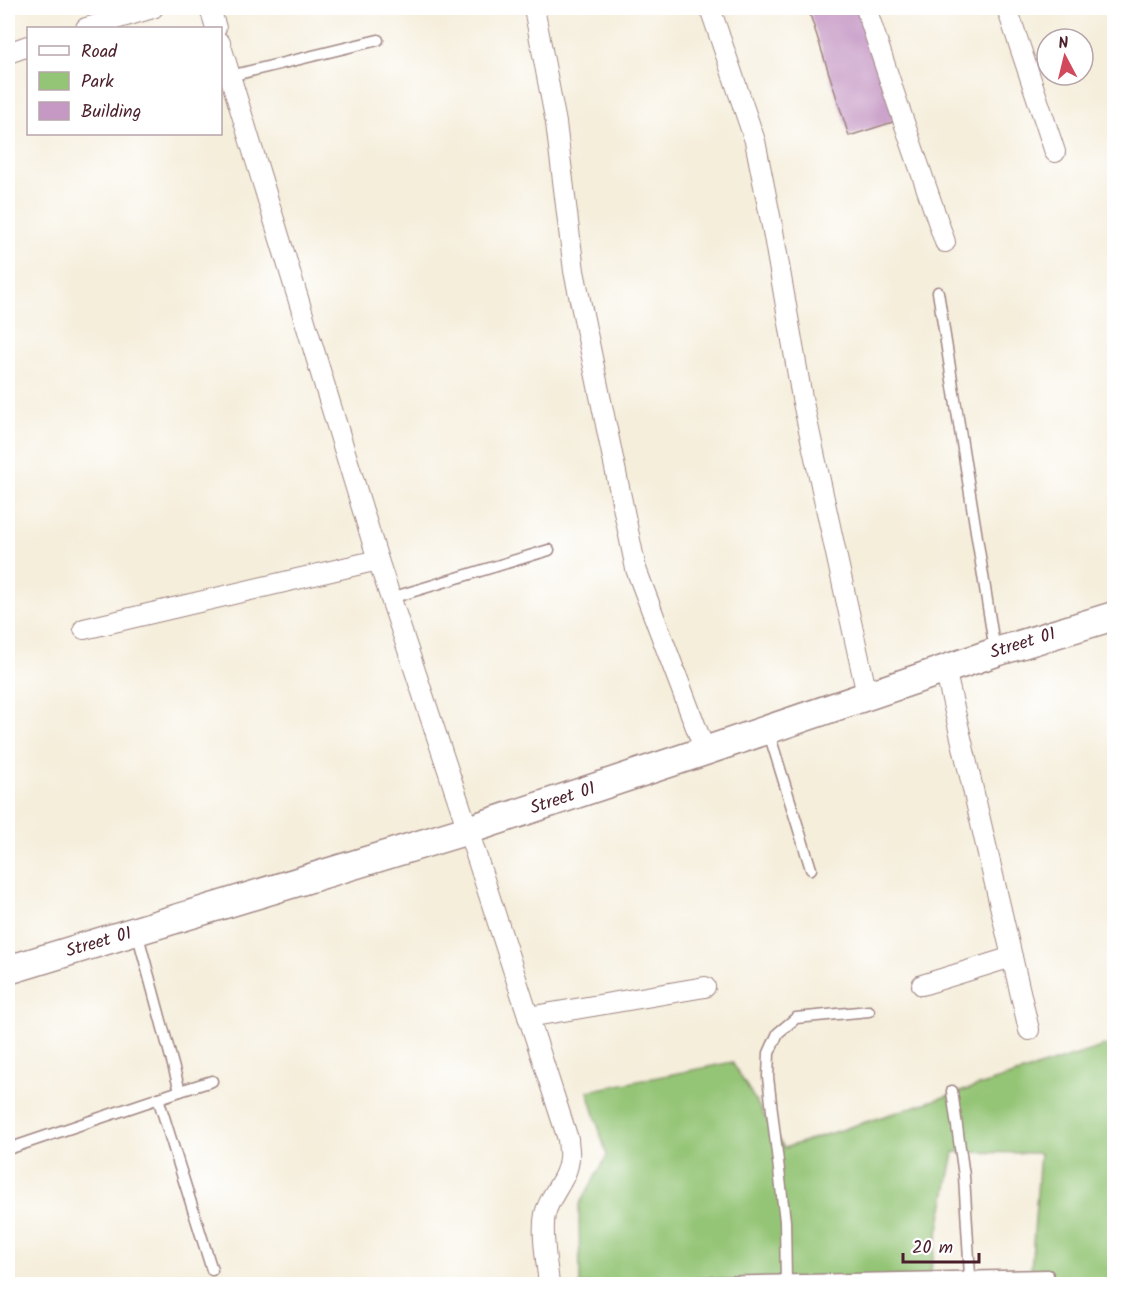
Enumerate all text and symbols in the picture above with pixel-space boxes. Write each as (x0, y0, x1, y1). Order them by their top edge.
legend (27, 27, 222, 135)
north arrow (1035, 27, 1095, 87)
text: N (1057, 31, 1070, 57)
text: Road (81, 38, 118, 67)
text: Park (81, 68, 114, 97)
text: Building (81, 98, 141, 127)
street label: Street 01 (986, 620, 1060, 668)
street label: Street 01 (526, 775, 600, 823)
street label: Street 01 (63, 920, 135, 966)
scale bar (903, 1226, 980, 1264)
text: 20 m (912, 1234, 953, 1263)

